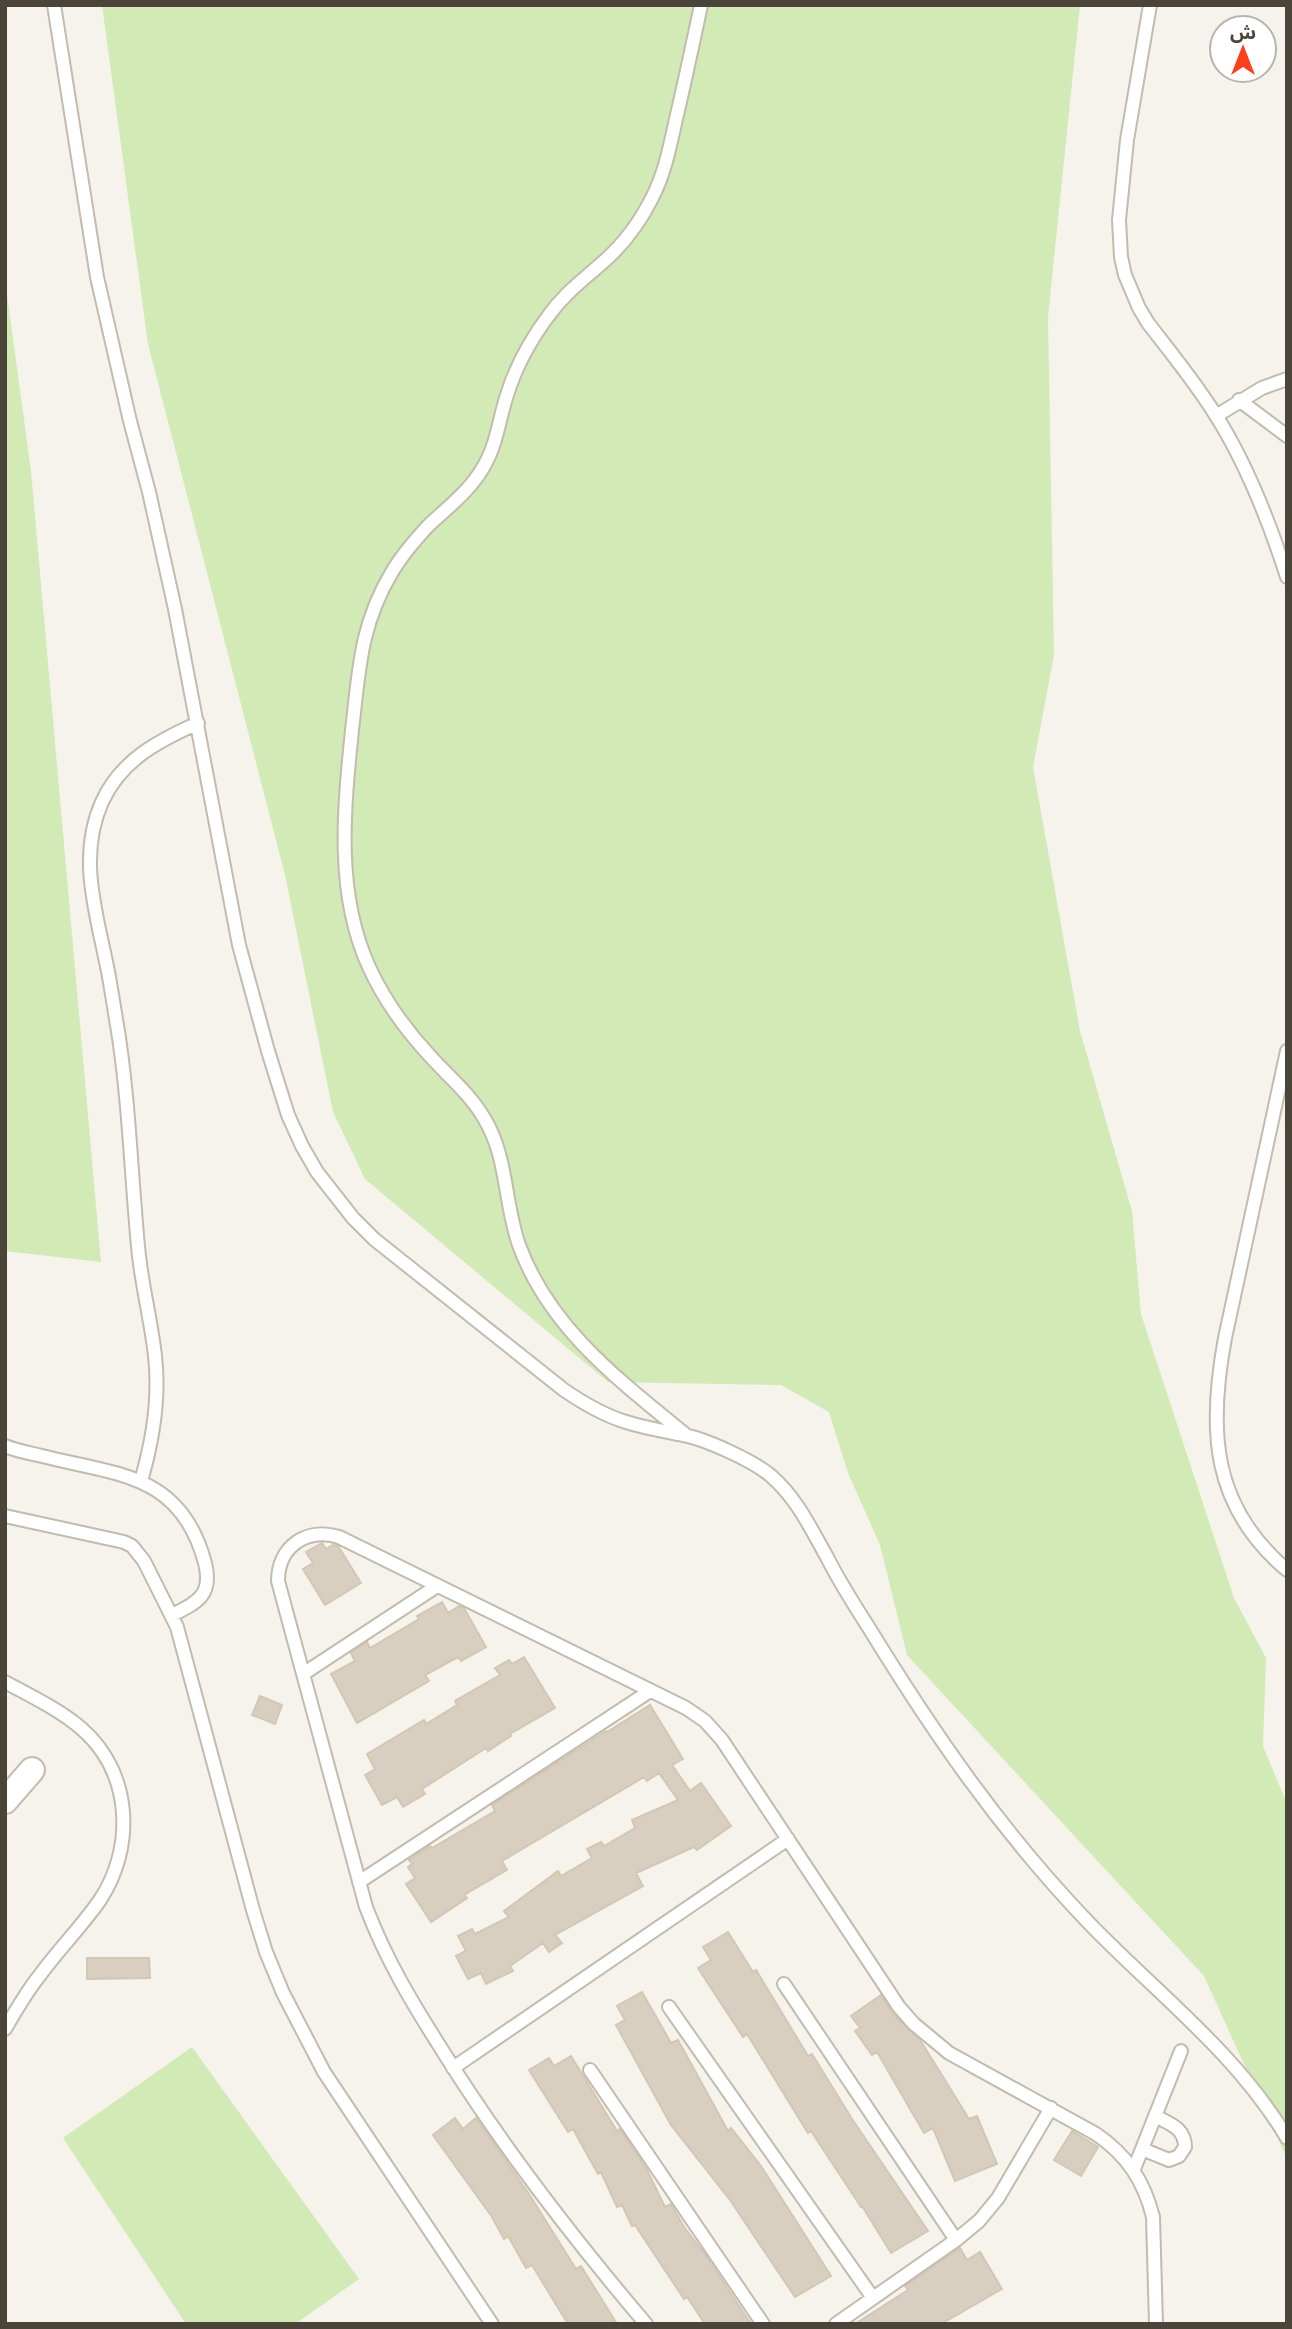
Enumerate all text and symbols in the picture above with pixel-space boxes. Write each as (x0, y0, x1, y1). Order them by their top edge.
north arrow (1208, 14, 1278, 84)
text: ش (1230, 22, 1256, 43)

